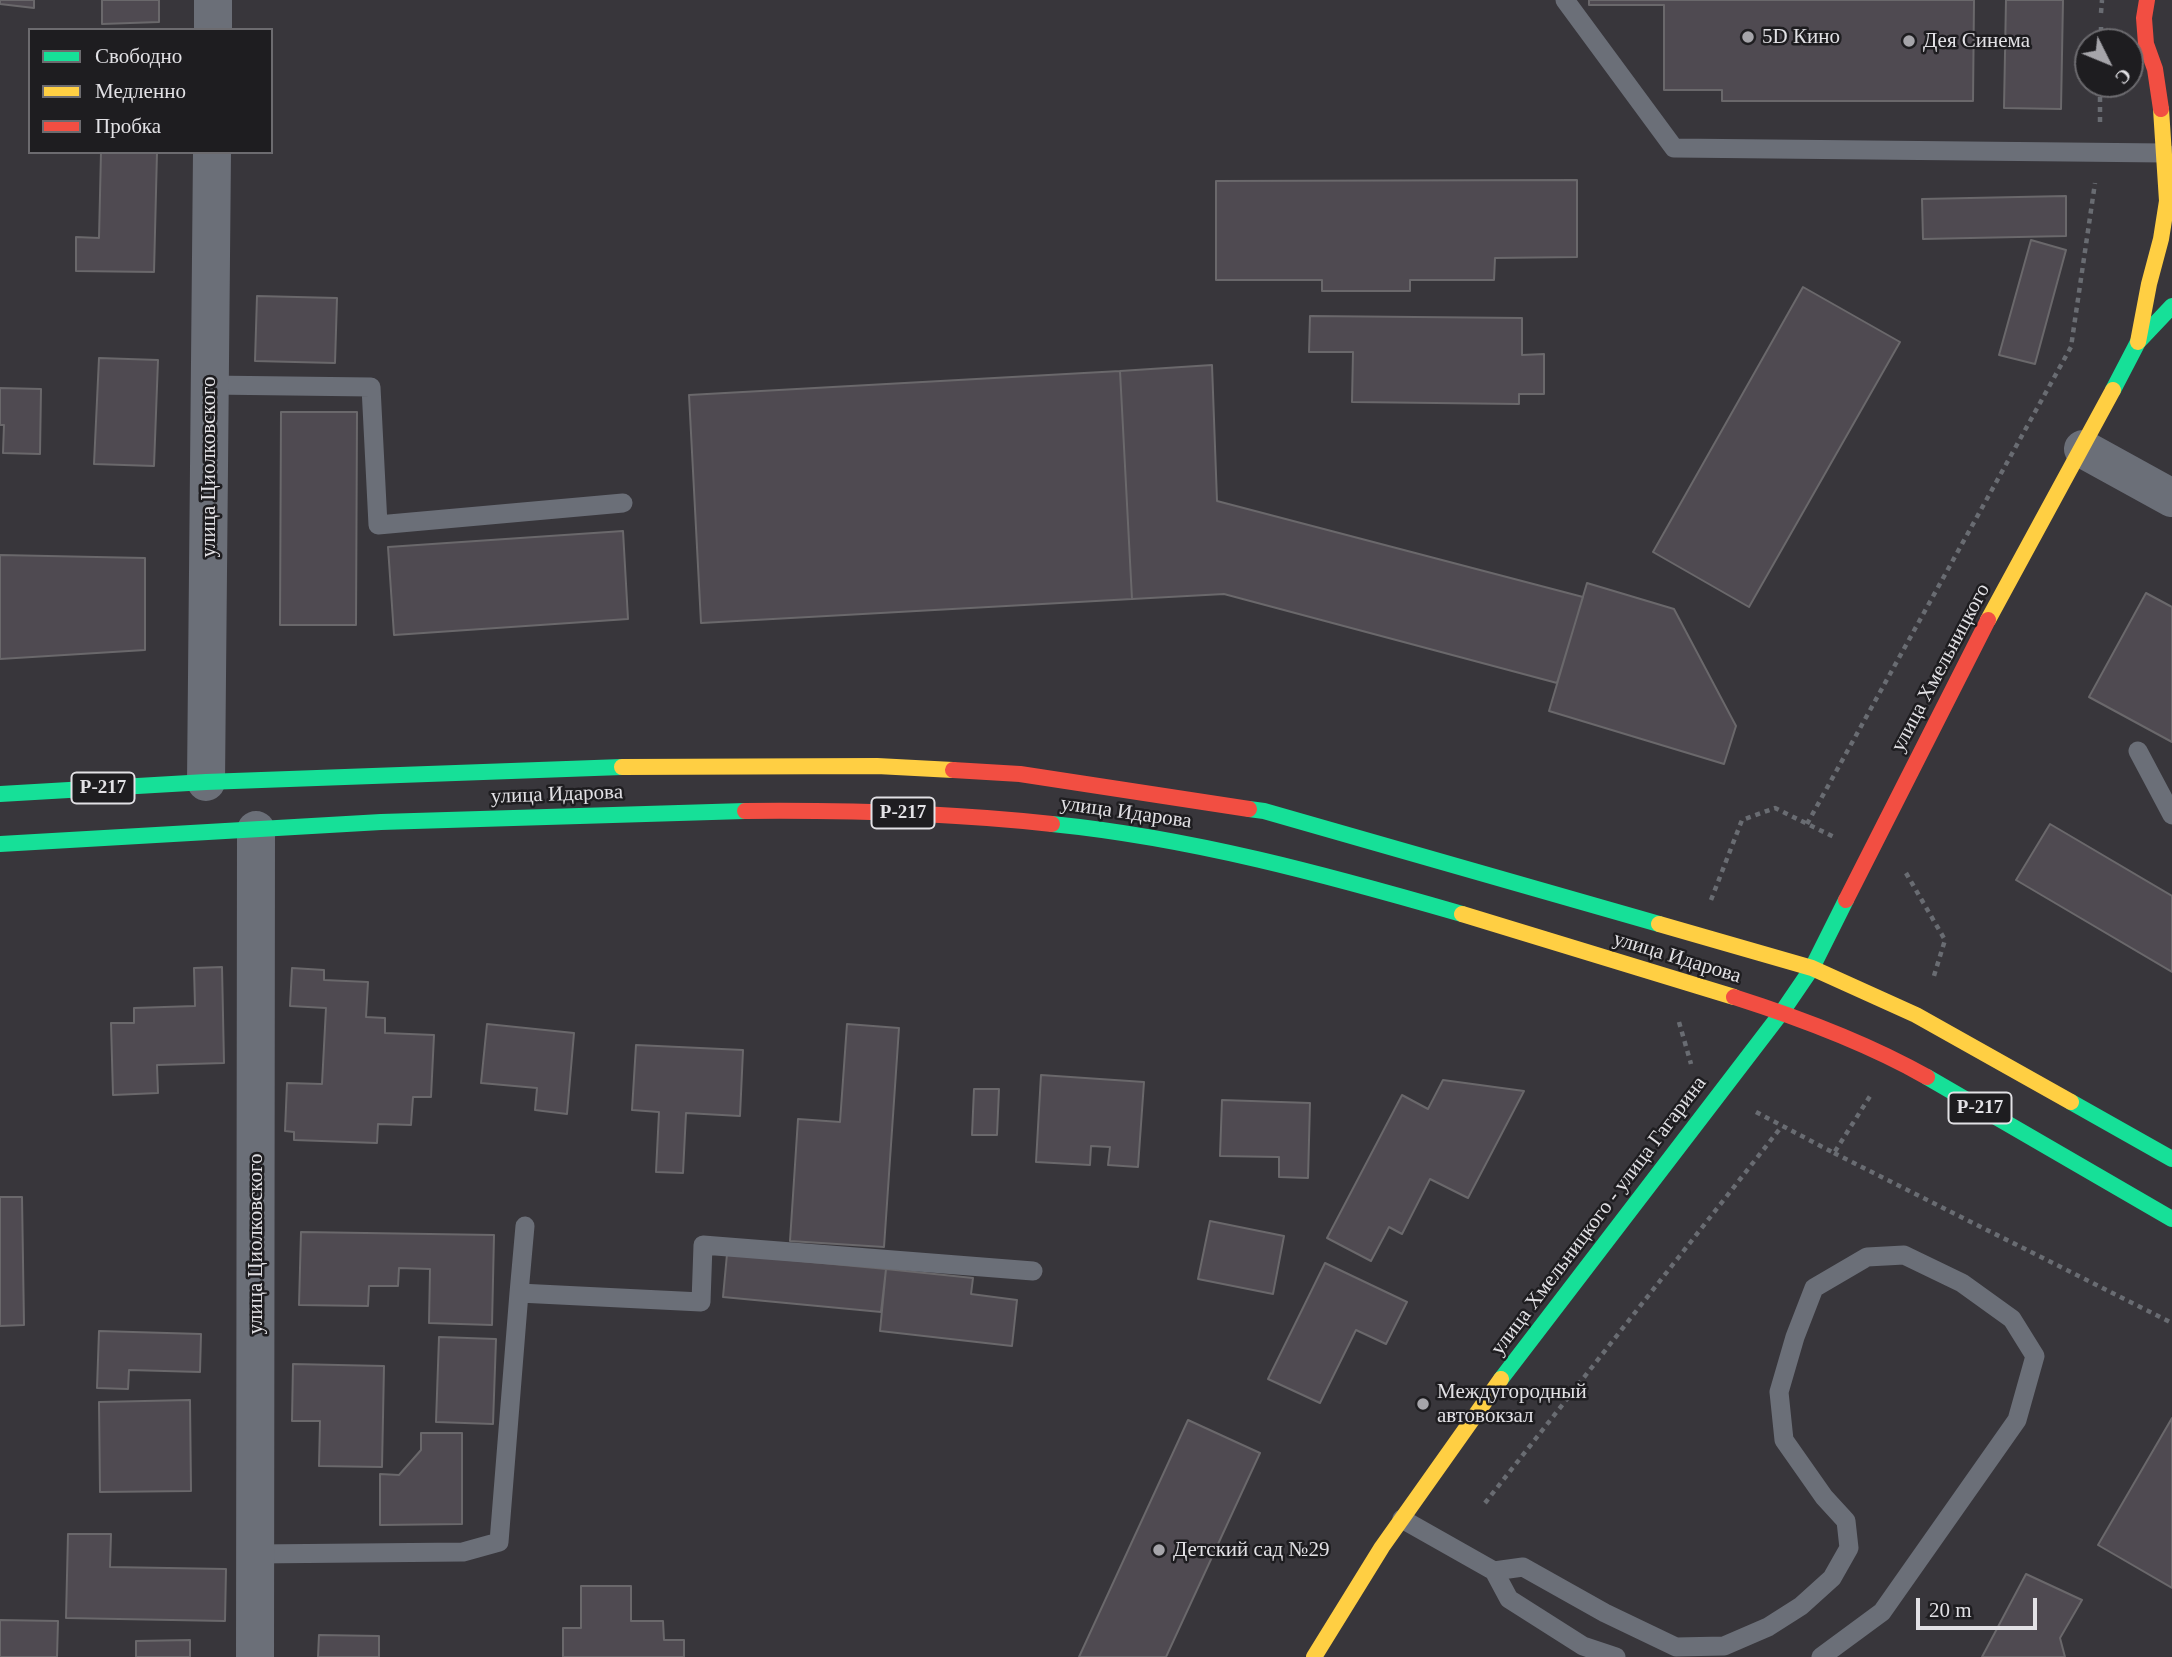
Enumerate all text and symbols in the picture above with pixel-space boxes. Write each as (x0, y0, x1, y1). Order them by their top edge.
place label: 5D Кино (1762, 24, 1840, 50)
legend (28, 28, 273, 154)
place label: Дея Синема (1923, 28, 2030, 54)
north arrow (2074, 28, 2144, 98)
marker: 5D Кино (1740, 29, 1756, 45)
marker: Дея Синема (1901, 33, 1917, 49)
text: Свободно (95, 44, 182, 68)
text: С (2111, 64, 2136, 88)
text: Медленно (95, 79, 186, 103)
text: Пробка (95, 114, 161, 138)
street label: улица Циолковского (196, 376, 222, 558)
street label: улица Хмельницкого (1886, 580, 1996, 756)
road number: Р-217 (72, 772, 134, 804)
street label: улица Идарова (490, 780, 624, 810)
street label: улица Идарова (1059, 791, 1193, 835)
road number: Р-217 (872, 798, 934, 828)
street label: улица Идарова (1610, 927, 1744, 989)
street label: улица Хмельницкого - улица Гагарина (1486, 1072, 1712, 1360)
road number: Р-217 (1948, 1092, 2011, 1124)
street label: улица Циолковского (243, 1153, 269, 1335)
place label: Междугородный автовокзал (1437, 1379, 1587, 1429)
marker: Междугородный автовокзал (1415, 1396, 1431, 1412)
place label: Детский сад №29 (1173, 1537, 1329, 1563)
marker: Детский сад №29 (1151, 1542, 1167, 1558)
scale bar (1920, 1584, 2041, 1628)
text: 20 m (1929, 1598, 1972, 1622)

